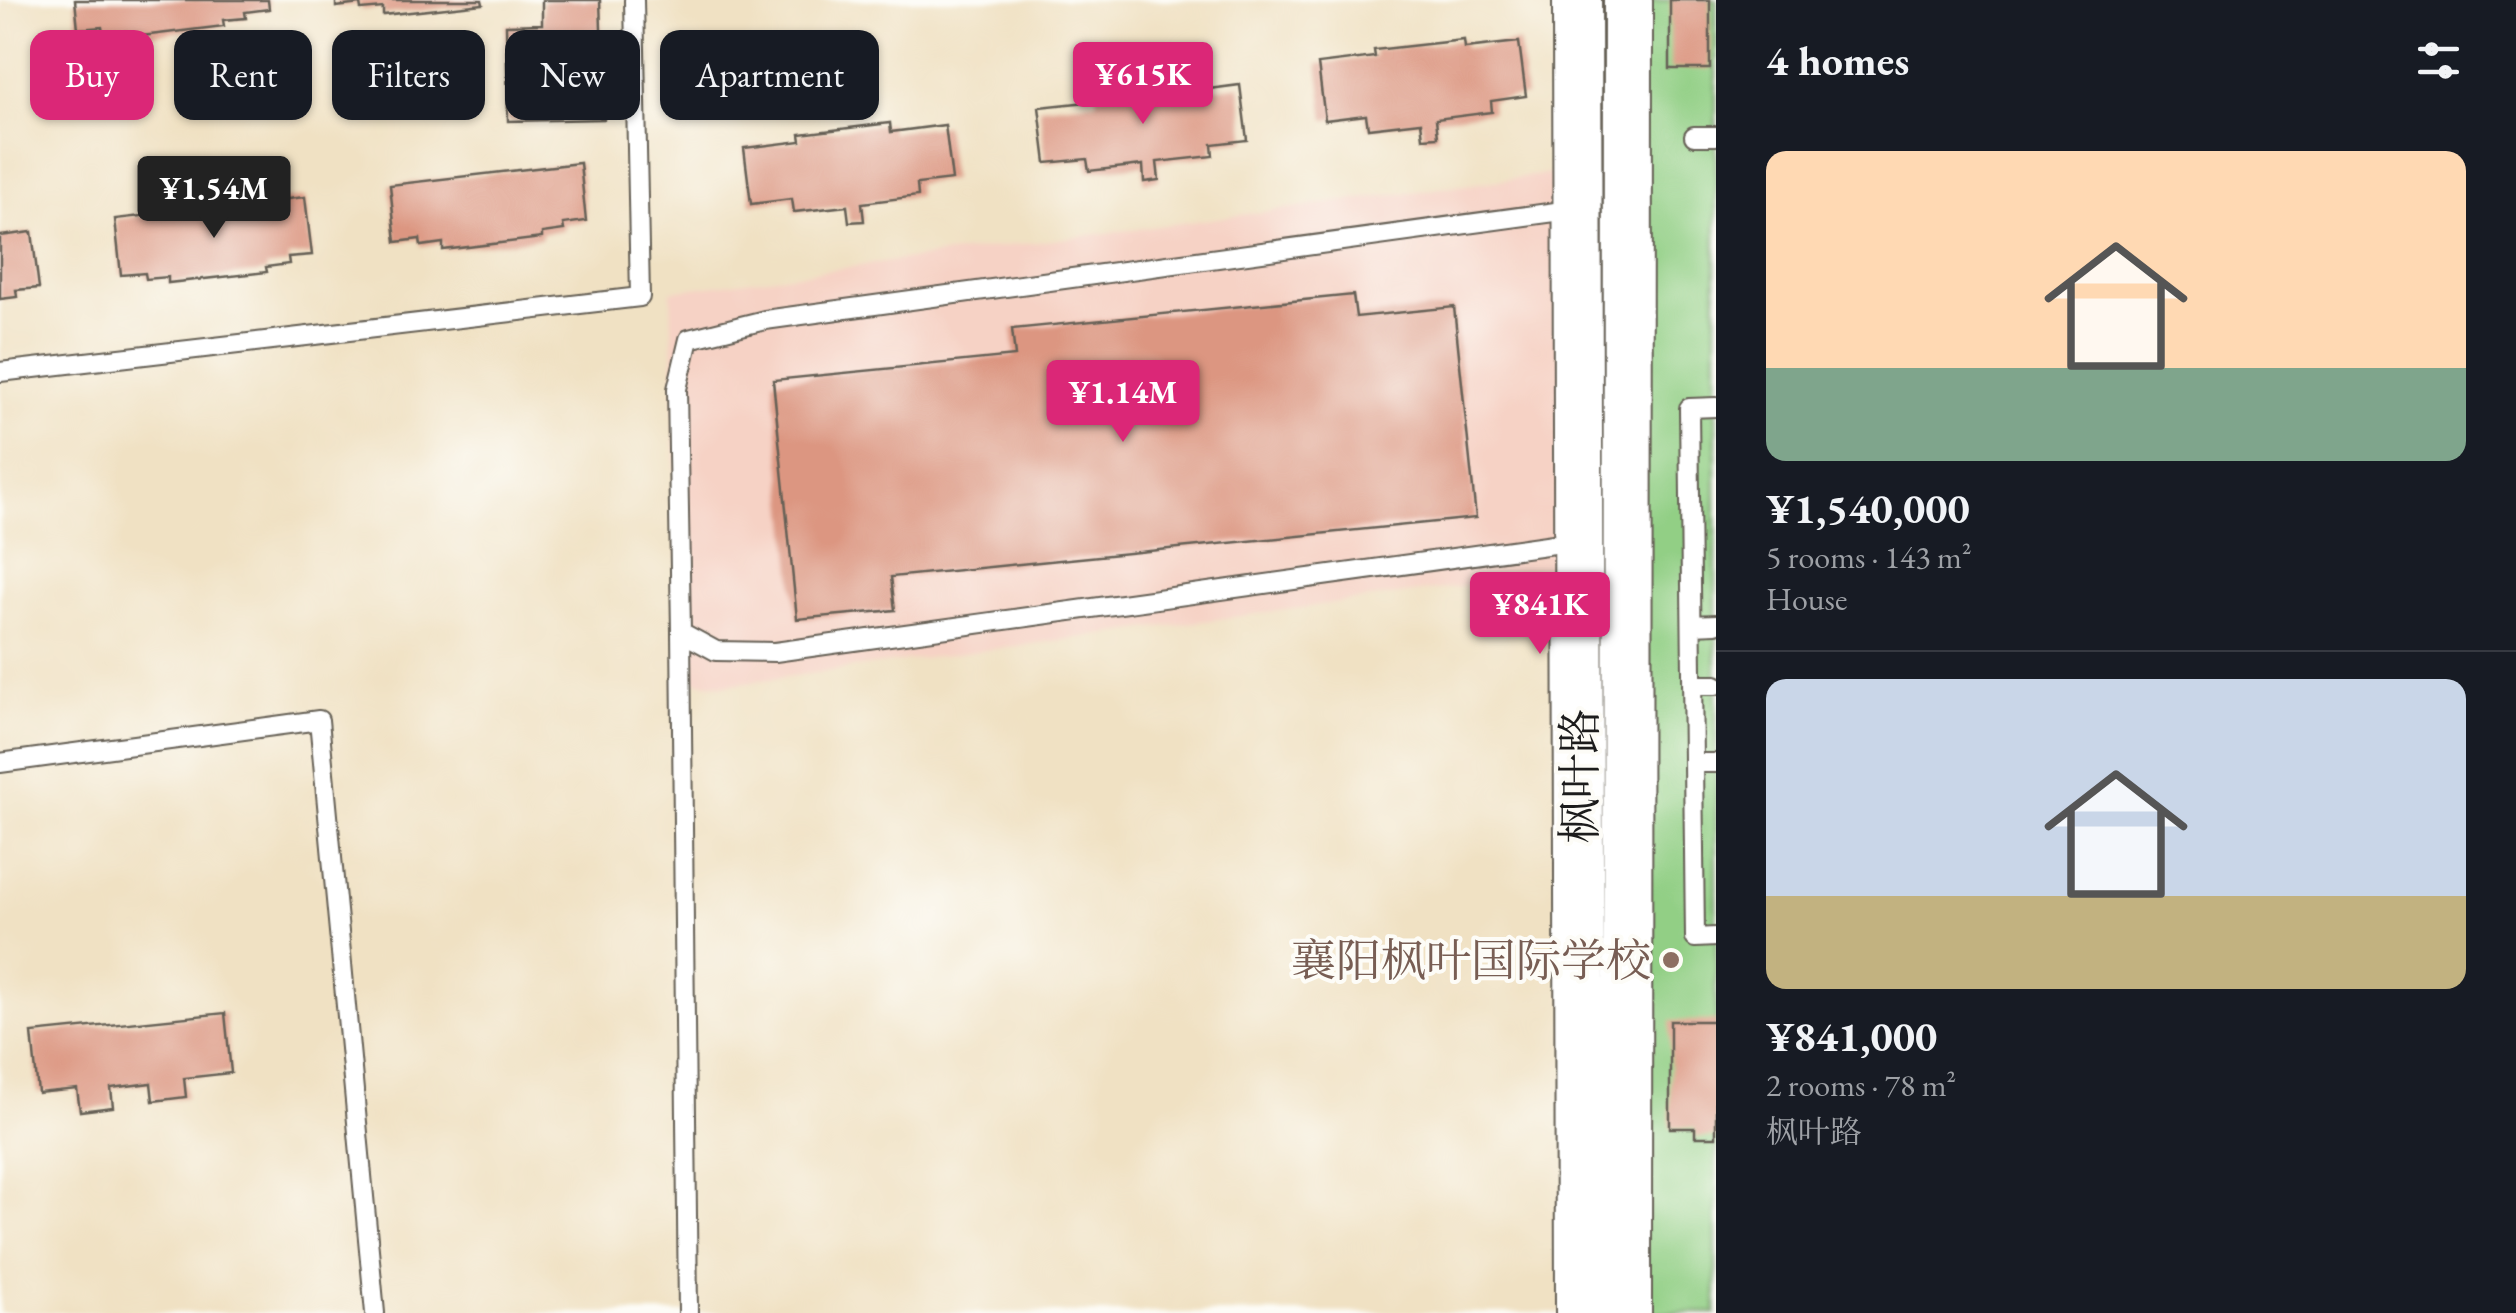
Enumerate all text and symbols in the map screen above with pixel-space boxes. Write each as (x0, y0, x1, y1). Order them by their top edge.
chip: Buy (30, 30, 154, 120)
chip: Rent (174, 30, 312, 120)
chip: Filters (332, 30, 485, 120)
chip: New (505, 30, 640, 120)
chip: Apartment (660, 30, 879, 120)
text: 4 homes (1766, 33, 1909, 88)
icon: filters (2411, 33, 2466, 88)
pin: ¥615K (1073, 42, 1213, 127)
text: ¥615K (1095, 53, 1191, 95)
pin: ¥1.54M (133, 156, 295, 241)
text: ¥1.54M (160, 167, 268, 209)
icon: home (2026, 216, 2206, 396)
pin: ¥1.14M (1042, 360, 1204, 445)
text: ¥1.14M (1069, 371, 1177, 413)
text: ¥1,540,000 (1766, 481, 1970, 536)
text: 5 rooms · 143 m² (1766, 536, 1972, 578)
pin: ¥841K (1470, 572, 1610, 657)
text: House (1766, 578, 1847, 620)
text: ¥841K (1492, 583, 1588, 625)
street label: 枫叶路 (1550, 708, 1608, 844)
icon: home (2026, 744, 2206, 924)
place label: 襄阳枫叶国际学校 (1291, 931, 1651, 989)
marker: 襄阳枫叶国际学校 (1660, 949, 1682, 971)
text: ¥841,000 (1766, 1009, 1937, 1064)
text: 2 rooms · 78 m² (1766, 1064, 1956, 1106)
text: 枫叶路 (1766, 1111, 1862, 1153)

